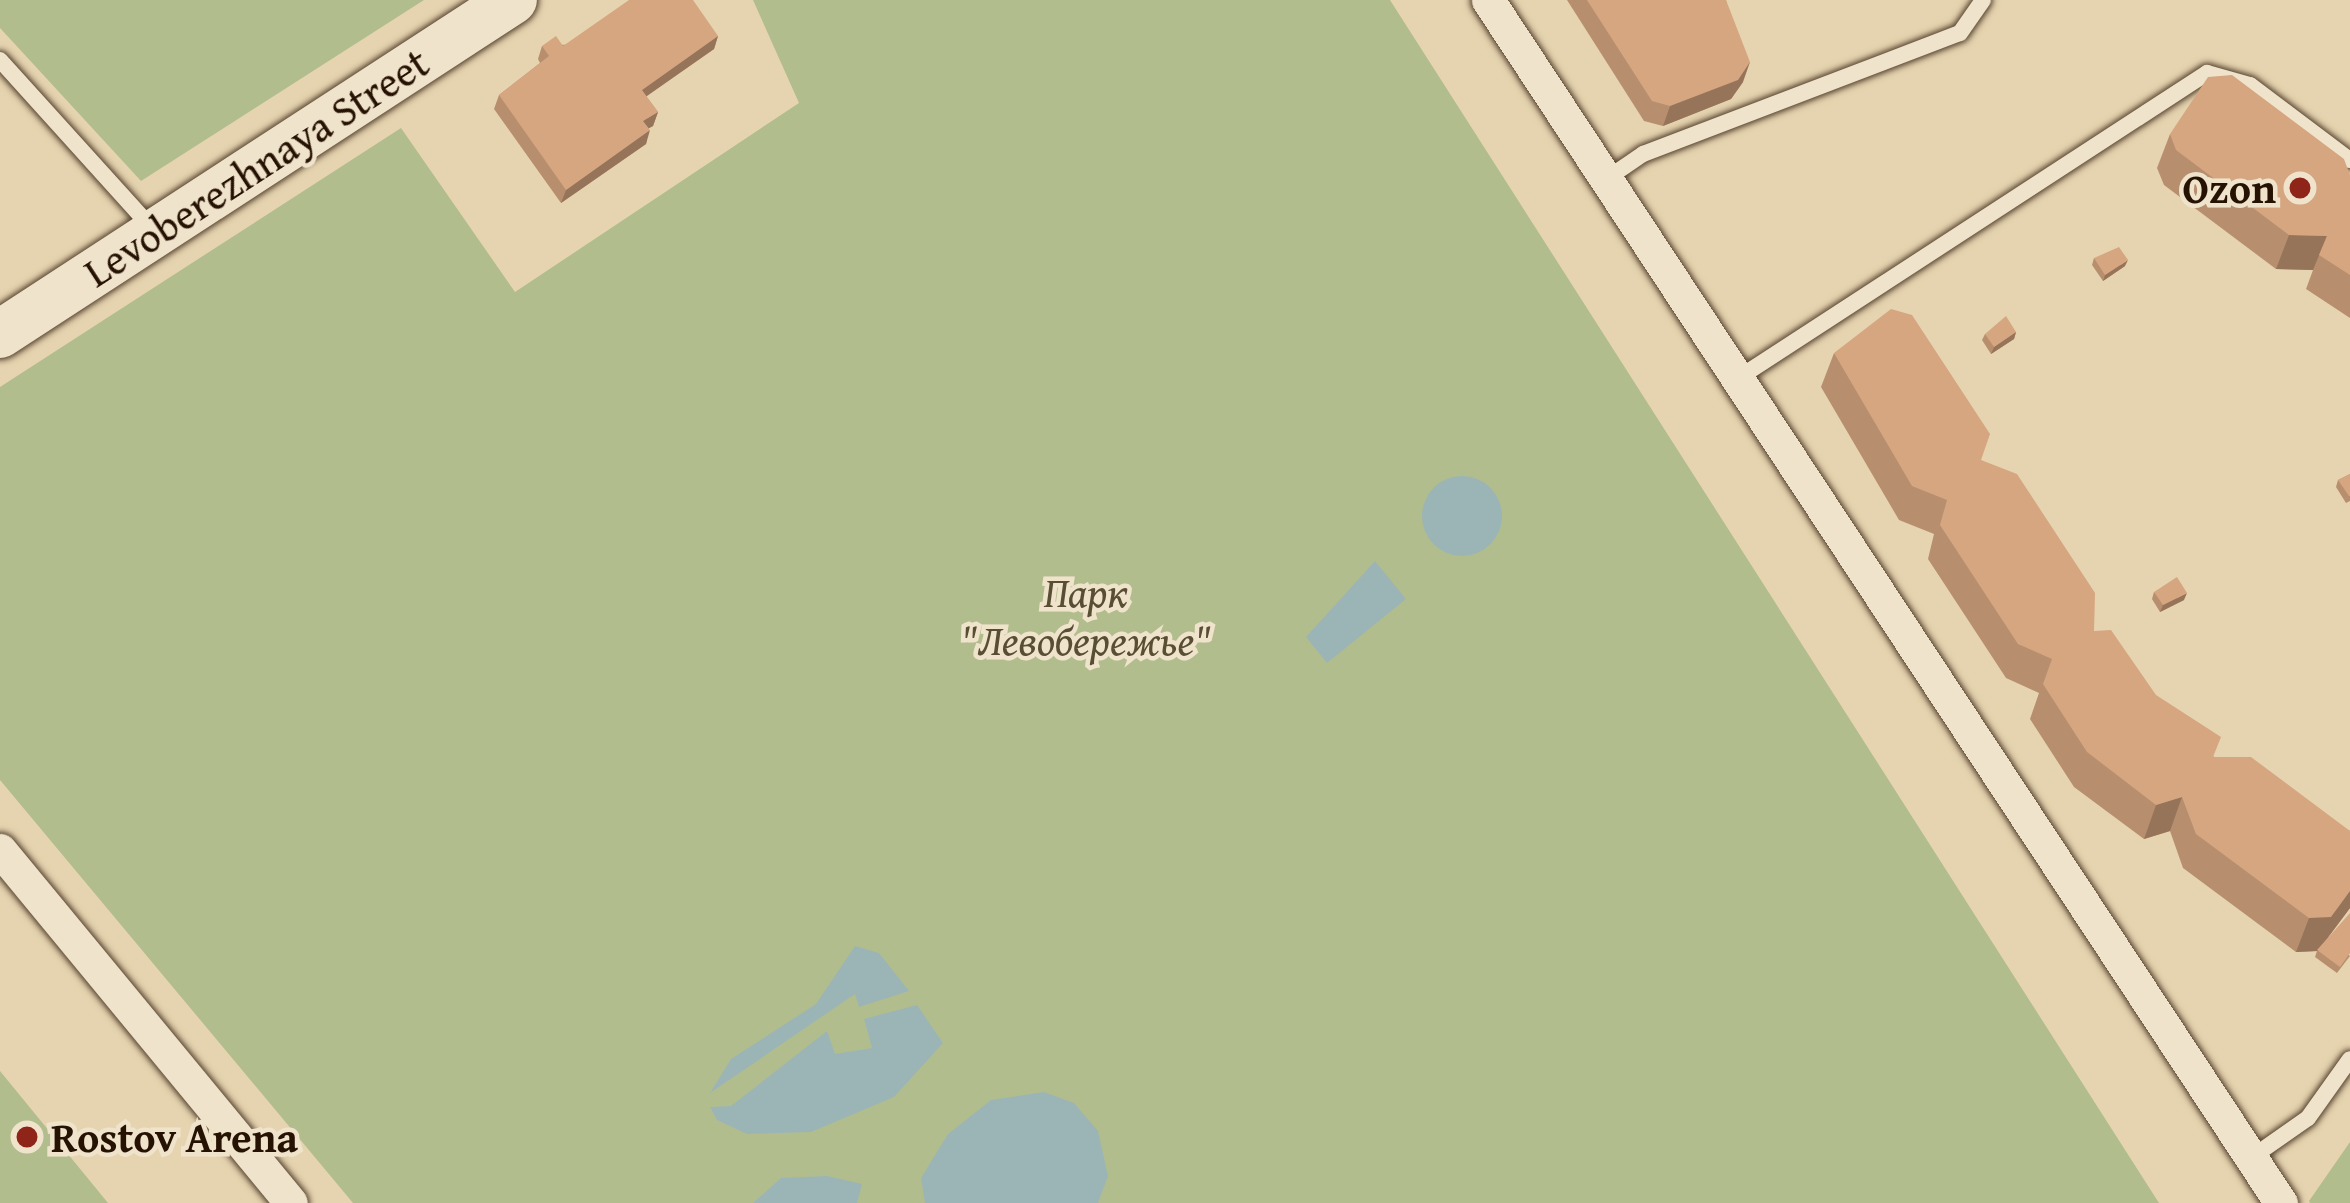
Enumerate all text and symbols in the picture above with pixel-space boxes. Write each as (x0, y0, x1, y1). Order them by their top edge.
street label: Levoberezhnaya Street (74, 37, 438, 297)
place label: Ozon (2182, 163, 2276, 213)
marker: Ozon (2287, 175, 2313, 201)
park label: Парк "Левобережье" (961, 567, 1211, 666)
place label: Rostov Arena (51, 1112, 298, 1162)
marker: Rostov Arena (14, 1124, 40, 1150)

